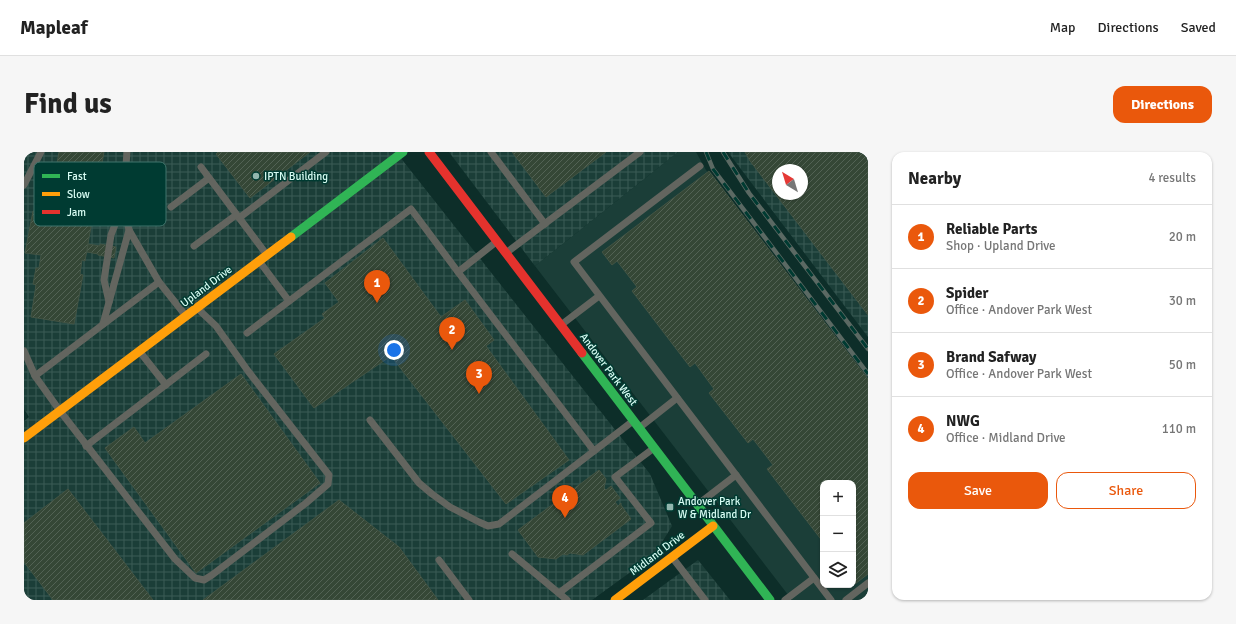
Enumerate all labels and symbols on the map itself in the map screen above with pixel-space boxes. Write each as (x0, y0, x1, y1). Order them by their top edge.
legend (34, 162, 166, 226)
north arrow (772, 164, 808, 200)
text: Fast (67, 170, 87, 183)
place label: IPTN Building (264, 170, 328, 183)
marker: IPTN Building (251, 171, 261, 181)
text: Slow (67, 188, 90, 201)
text: Jam (67, 206, 86, 219)
street label: Upland Drive (178, 263, 235, 310)
pin: 1 (364, 270, 390, 303)
pin: 2 (439, 317, 465, 350)
street label: Andover Park West (577, 330, 640, 408)
your location (384, 340, 404, 360)
pin: 3 (466, 361, 492, 394)
pin: 4 (552, 485, 578, 518)
place label: Andover Park W & Midland Dr (678, 495, 751, 521)
marker: Andover Park W & Midland Dr (665, 502, 675, 512)
street label: Midland Drive (627, 529, 687, 578)

